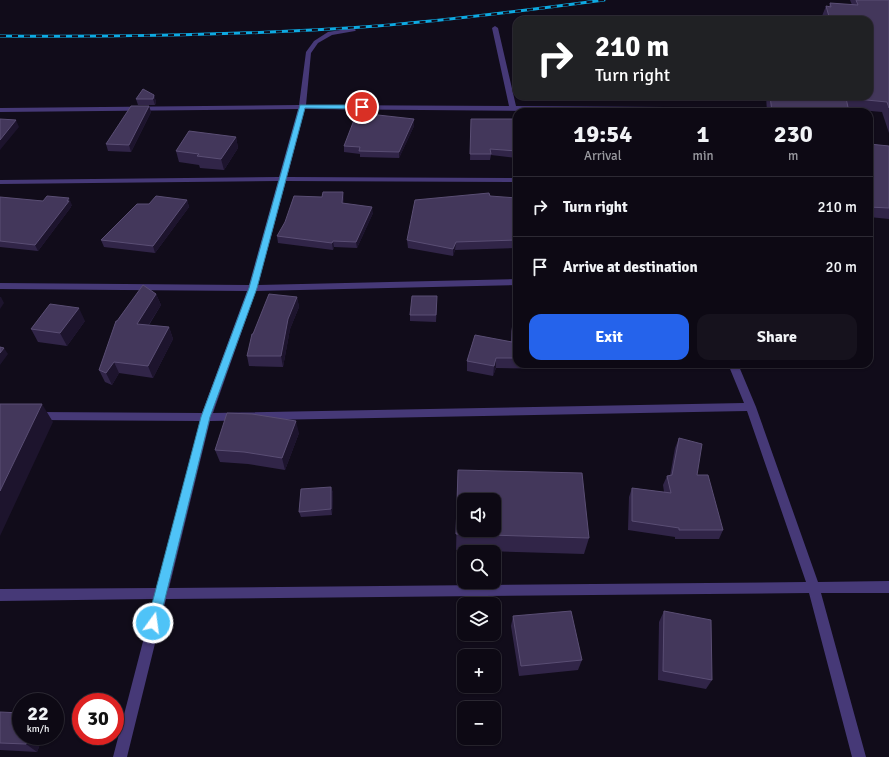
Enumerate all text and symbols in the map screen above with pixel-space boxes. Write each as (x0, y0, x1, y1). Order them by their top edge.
text: 210 m (595, 30, 669, 64)
icon: right (529, 32, 581, 84)
text: Turn right (595, 64, 670, 86)
pin (345, 90, 379, 124)
icon: arrive (351, 96, 373, 118)
text: 19:54 (573, 119, 632, 149)
text: 1 (697, 119, 709, 149)
text: 230 (774, 119, 813, 149)
text: Arrival (584, 148, 621, 164)
text: min (693, 148, 714, 164)
text: m (788, 148, 798, 164)
icon: right (529, 196, 551, 218)
text: Turn right (563, 198, 628, 216)
text: 210 m (817, 198, 857, 216)
icon: arrive (529, 256, 551, 278)
text: Arrive at destination (563, 258, 698, 276)
text: 20 m (826, 258, 857, 276)
button: Exit (529, 314, 689, 360)
button: Share (697, 314, 857, 360)
map controls (457, 493, 501, 745)
button: sound (457, 493, 501, 537)
button: search (457, 545, 501, 589)
button: layers (457, 597, 501, 641)
position arrow (132, 602, 174, 644)
button: + (457, 649, 501, 693)
speed limit sign: 30 (72, 693, 124, 745)
text: 22 (27, 701, 49, 726)
button: − (457, 701, 501, 745)
text: km/h (27, 723, 49, 735)

